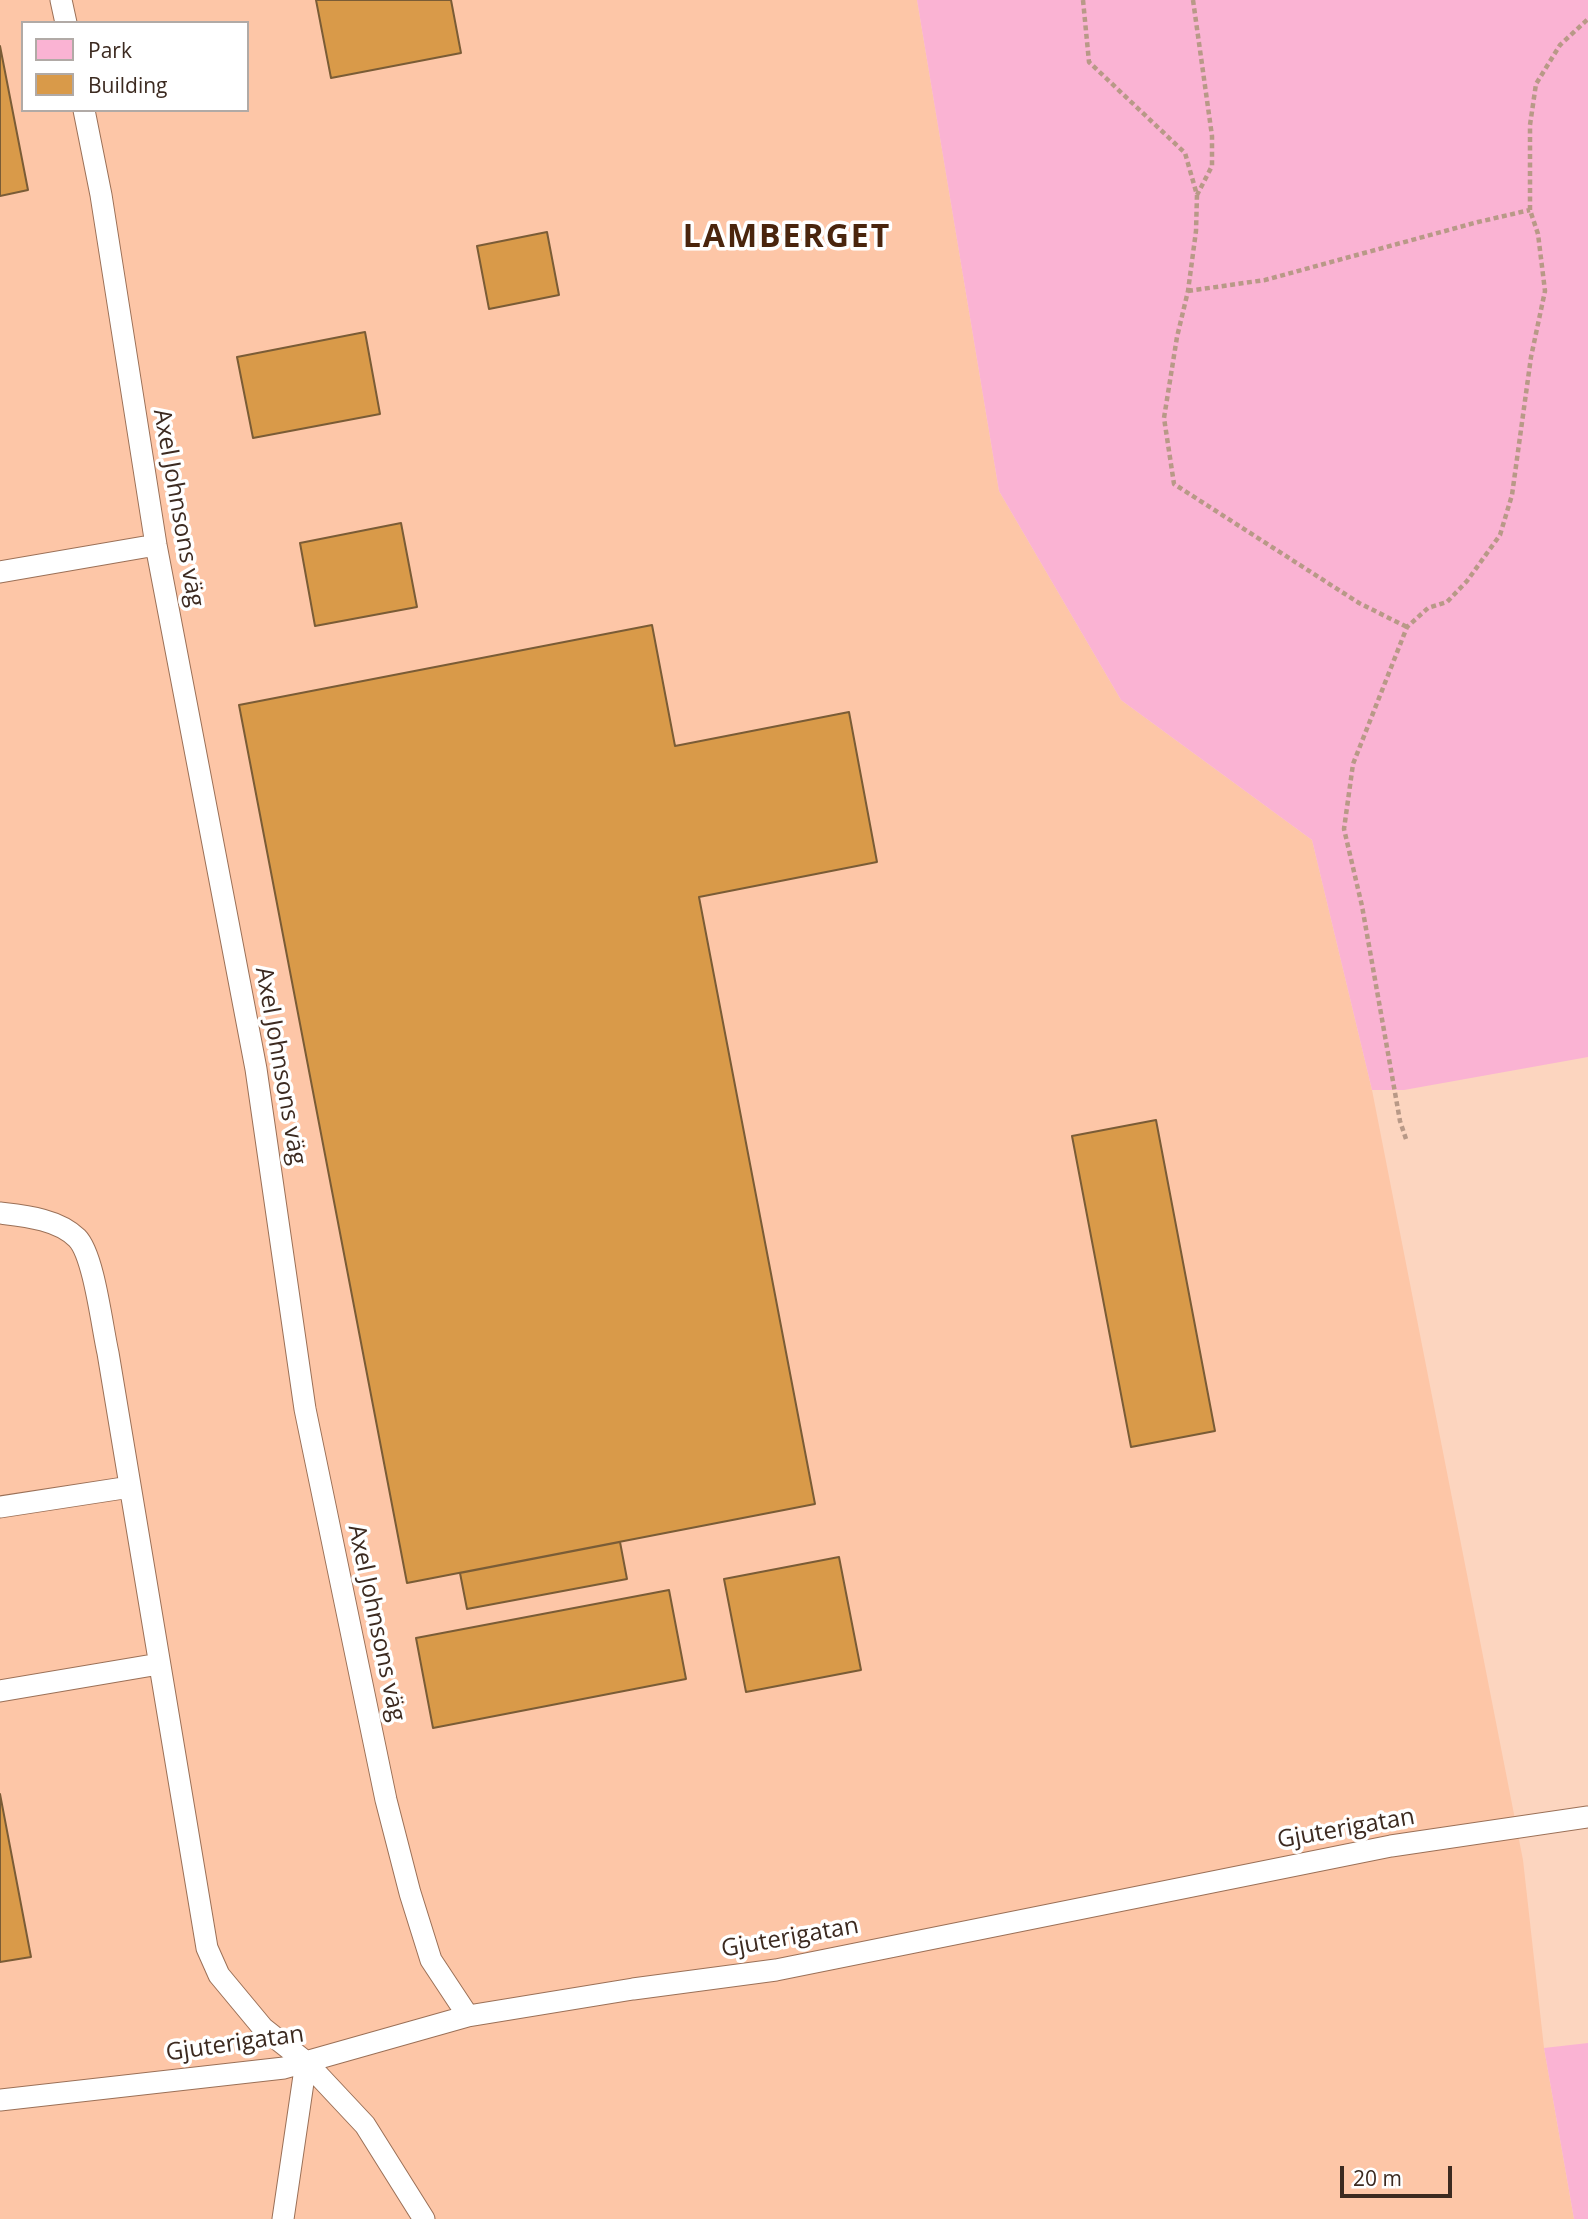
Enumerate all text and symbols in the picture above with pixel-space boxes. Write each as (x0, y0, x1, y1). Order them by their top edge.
legend (21, 21, 248, 112)
text: Park (88, 36, 132, 64)
text: Building (88, 71, 167, 99)
district label: LAMBERGET (684, 219, 890, 257)
street label: Axel Johnsons väg (146, 407, 210, 609)
street label: Axel Johnsons väg (248, 965, 312, 1167)
street label: Axel Johnsons väg (341, 1522, 411, 1724)
street label: Gjuterigatan (1275, 1803, 1417, 1855)
street label: Gjuterigatan (719, 1912, 861, 1964)
street label: Gjuterigatan (164, 2020, 306, 2068)
scale bar (1343, 2152, 1455, 2196)
text: 20 m (1353, 2164, 1402, 2192)

